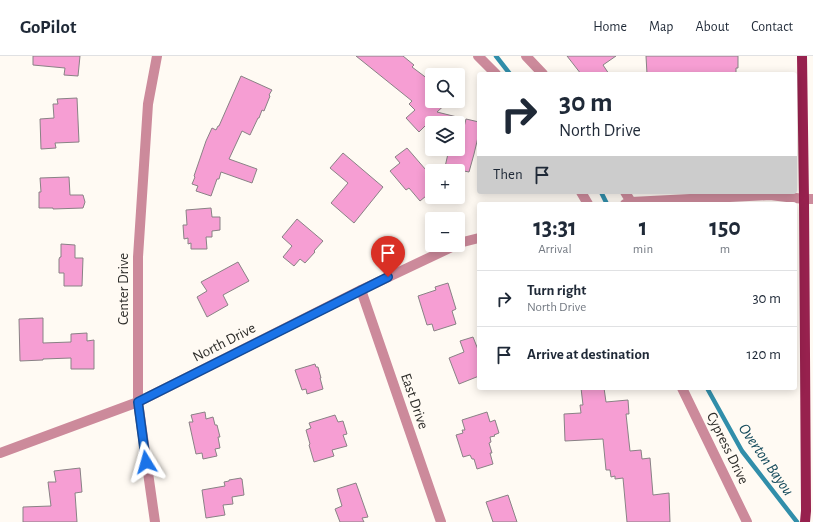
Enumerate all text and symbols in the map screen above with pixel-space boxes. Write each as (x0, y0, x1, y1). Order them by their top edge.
text: GoPilot (20, 18, 76, 37)
text: Home (593, 20, 627, 34)
text: Map (649, 20, 673, 34)
text: About (695, 20, 729, 34)
text: Contact (751, 20, 793, 34)
map controls (425, 68, 465, 252)
button: search (425, 68, 465, 108)
icon: right (493, 88, 545, 140)
text: 30 m (559, 89, 612, 117)
button: layers (425, 116, 465, 156)
text: North Drive (559, 122, 641, 140)
button: + (425, 164, 465, 204)
icon: arrive (531, 164, 553, 186)
text: Then (493, 167, 523, 182)
button: − (425, 212, 465, 252)
text: 13:31 (533, 216, 577, 240)
text: 1 (639, 216, 647, 240)
text: 150 (709, 216, 741, 240)
pin (371, 236, 405, 277)
icon: arrive (377, 242, 399, 264)
text: Arrival (538, 243, 572, 256)
text: min (633, 243, 653, 256)
text: m (720, 243, 730, 256)
street label: Center Drive (116, 253, 131, 325)
text: Turn right (527, 283, 586, 298)
icon: right (493, 288, 515, 310)
text: 30 m (752, 291, 781, 306)
text: North Drive (527, 301, 586, 314)
street label: North Drive (190, 320, 258, 365)
icon: arrive (493, 344, 515, 366)
text: Arrive at destination (527, 347, 650, 362)
text: 120 m (747, 347, 781, 362)
street label: East Drive (398, 371, 431, 431)
street label: Cypress Drive (704, 410, 751, 487)
water label: Overton Bayou (736, 421, 797, 499)
position arrow (125, 441, 167, 483)

